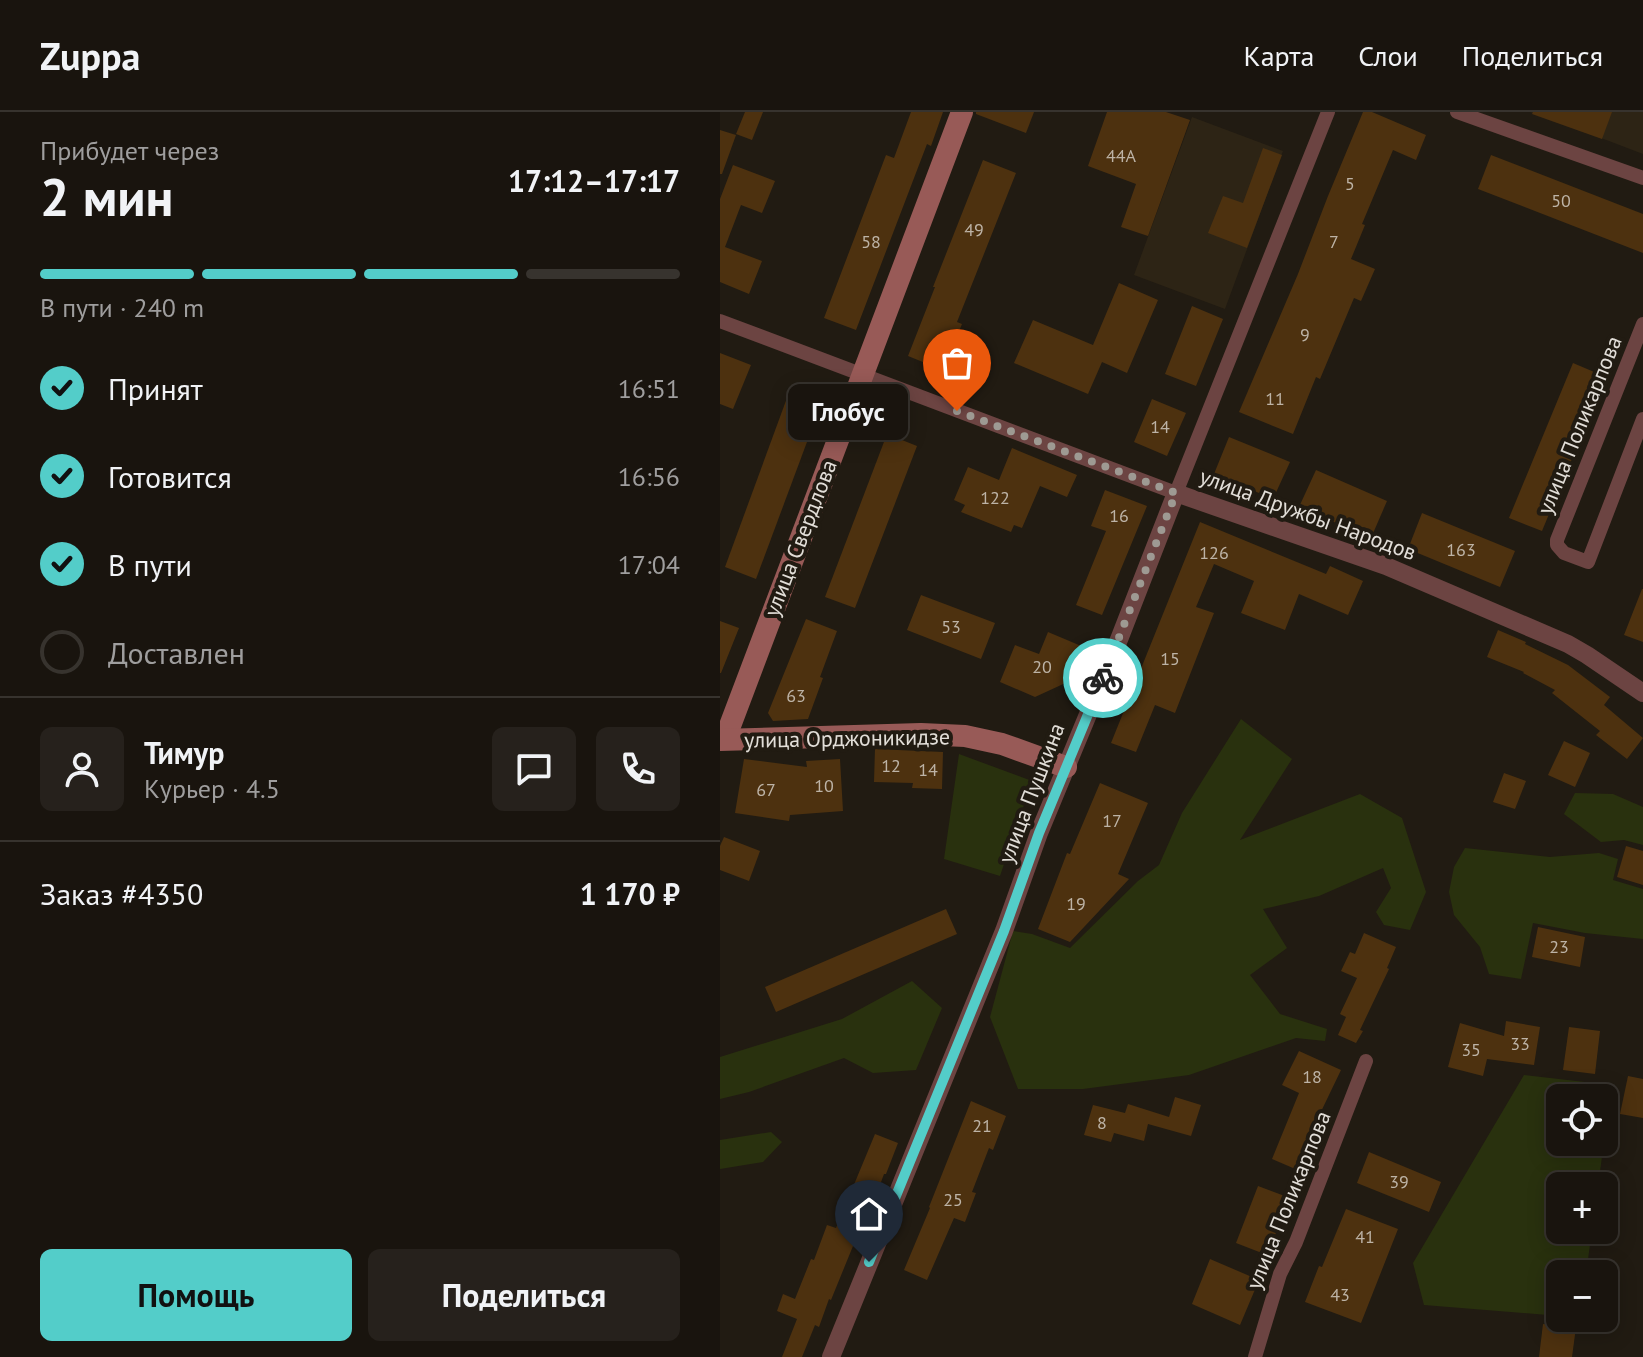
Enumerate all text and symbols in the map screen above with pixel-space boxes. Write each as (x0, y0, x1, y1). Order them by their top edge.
text: Zuppa (40, 31, 140, 80)
text: Карта (1244, 37, 1314, 74)
text: Слои (1358, 37, 1418, 74)
text: Поделиться (1462, 37, 1603, 74)
text: Прибудет через (40, 134, 219, 167)
house number: 44А (1106, 144, 1137, 167)
text: 17:12–17:17 (508, 161, 680, 200)
text: 2 мин (40, 163, 174, 230)
house number: 5 (1345, 172, 1355, 195)
house number: 50 (1551, 189, 1571, 212)
house number: 49 (964, 218, 984, 241)
house number: 58 (861, 230, 881, 253)
house number: 7 (1329, 230, 1339, 253)
text: В пути · 240 m (40, 291, 204, 324)
house number: 9 (1300, 323, 1310, 346)
pin (923, 329, 991, 411)
street label: улица Поликарпова (1530, 332, 1628, 518)
icon: bag (935, 341, 979, 385)
icon: check (40, 366, 84, 410)
text: Принят (108, 369, 203, 408)
text: 16:51 (618, 372, 680, 405)
callout: Глобус (789, 383, 909, 439)
house number: 11 (1265, 387, 1285, 410)
text: Глобус (811, 395, 885, 428)
house number: 14 (1150, 415, 1170, 438)
icon: check (40, 454, 84, 498)
street label: улица Свердлова (757, 456, 843, 620)
text: Готовится (108, 457, 232, 496)
text: 16:56 (618, 460, 680, 493)
street label: улица Дружбы Народов (1196, 462, 1420, 566)
house number: 122 (980, 486, 1010, 509)
house number: 16 (1109, 504, 1129, 527)
house number: 163 (1446, 538, 1476, 561)
house number: 126 (1199, 541, 1229, 564)
icon: check (40, 542, 84, 586)
text: В пути (108, 545, 192, 584)
text: 17:04 (618, 548, 680, 581)
house number: 53 (941, 615, 961, 638)
text: Доставлен (108, 633, 245, 672)
courier (1063, 638, 1143, 718)
house number: 15 (1160, 647, 1180, 670)
house number: 20 (1032, 655, 1052, 678)
icon: bike (1081, 656, 1125, 700)
house number: 63 (786, 684, 806, 707)
street label: улица Пушкина (991, 719, 1071, 867)
street label: улица Орджоникидзе (744, 722, 950, 754)
button: person (40, 727, 124, 811)
button: chat (492, 727, 576, 811)
button: phone (596, 727, 680, 811)
text: Тимур (144, 733, 224, 772)
house number: 12 (881, 754, 901, 777)
house number: 14 (918, 758, 938, 781)
text: Курьер · 4.5 (144, 772, 280, 805)
house number: 10 (814, 774, 834, 797)
house number: 67 (756, 778, 776, 801)
house number: 17 (1102, 809, 1122, 832)
text: Заказ #4350 (40, 874, 203, 913)
text: 1 170 ₽ (580, 874, 680, 913)
house number: 19 (1066, 892, 1086, 915)
house number: 23 (1549, 935, 1569, 958)
house number: 33 (1510, 1032, 1530, 1055)
house number: 35 (1461, 1038, 1481, 1061)
house number: 18 (1302, 1065, 1322, 1088)
map controls (1546, 1084, 1618, 1332)
button: locate (1546, 1084, 1618, 1156)
street label: улица Поликарпова (1239, 1107, 1337, 1293)
house number: 8 (1097, 1111, 1107, 1134)
house number: 21 (972, 1114, 992, 1137)
house number: 39 (1389, 1170, 1409, 1193)
button: + (1546, 1172, 1618, 1244)
pin (835, 1180, 903, 1262)
house number: 25 (943, 1188, 963, 1211)
icon: home (847, 1192, 891, 1236)
house number: 41 (1355, 1225, 1375, 1248)
button: Помощь (40, 1249, 352, 1341)
button: Поделиться (368, 1249, 680, 1341)
button: − (1546, 1260, 1618, 1332)
house number: 43 (1330, 1283, 1350, 1306)

